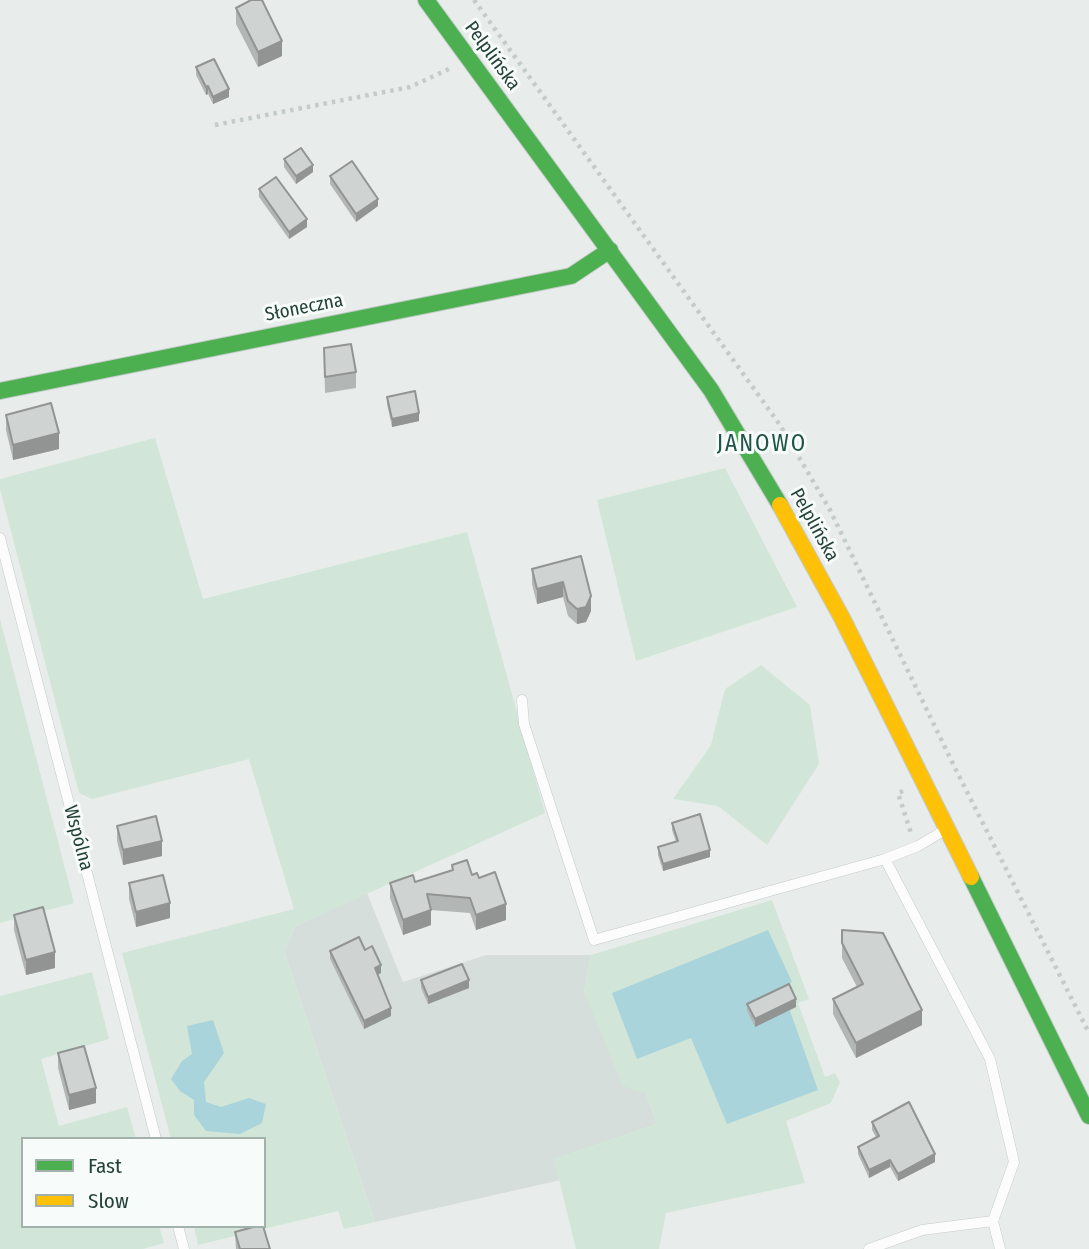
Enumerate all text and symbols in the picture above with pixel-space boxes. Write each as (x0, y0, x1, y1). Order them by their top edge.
street label: Pelplińska (459, 17, 525, 95)
street label: Słoneczna (263, 289, 345, 327)
district label: JANOWO (718, 431, 806, 459)
street label: Pelplińska (785, 485, 843, 565)
street label: Wspólna (58, 803, 98, 873)
legend (21, 1137, 266, 1228)
text: Fast (88, 1153, 122, 1179)
text: Slow (88, 1188, 129, 1214)

